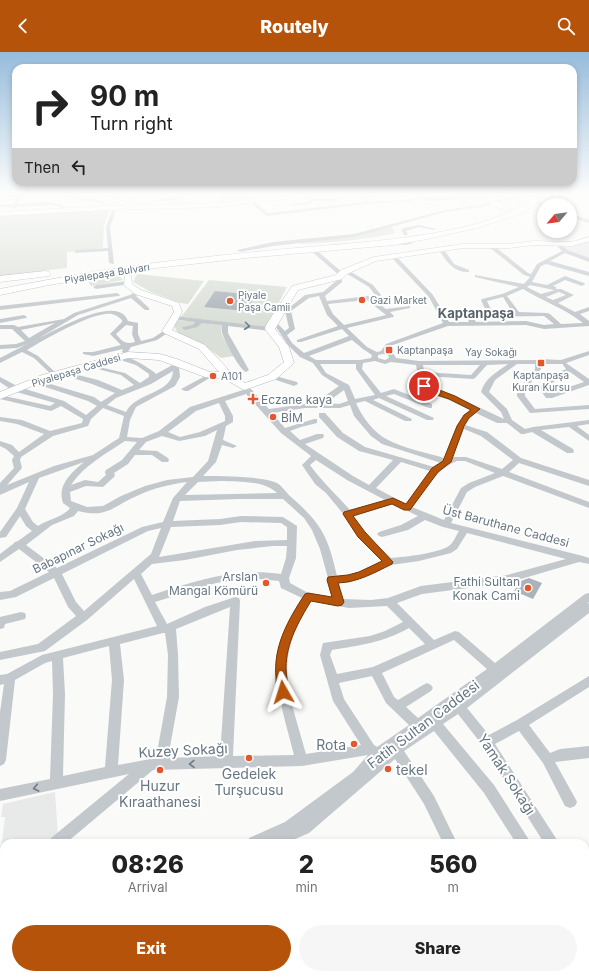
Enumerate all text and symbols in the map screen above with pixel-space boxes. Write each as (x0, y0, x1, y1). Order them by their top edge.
icon: back (12, 15, 34, 37)
icon: search (555, 15, 577, 37)
text: Routely (260, 16, 329, 37)
text: 90 m (90, 79, 159, 113)
icon: right (24, 80, 76, 132)
text: Turn right (90, 113, 173, 134)
icon: left (68, 156, 90, 178)
text: Then (24, 158, 60, 177)
north arrow (537, 198, 577, 238)
map controls (537, 198, 577, 238)
street label: Piyalepaşa Bulvarı (63, 260, 151, 286)
place label: Piyale Paşa Camii (238, 289, 290, 313)
place label: Gazi Market (370, 294, 427, 306)
marker: Gazi Market (357, 295, 367, 305)
marker: Piyale Paşa Camii (225, 296, 235, 306)
district label: Kaptanpaşa (438, 305, 514, 321)
one-way arrow (244, 321, 250, 330)
place label: Kaptanpaşa (397, 344, 453, 356)
marker: Kaptanpaşa (384, 345, 394, 355)
street label: Yay Sokağı (465, 346, 517, 358)
street label: Piyalepaşa Caddesi (30, 351, 122, 389)
marker: Kaptanpaşa Kuran Kursu (536, 358, 546, 368)
pin (407, 369, 441, 403)
place label: Kaptanpaşa Kuran Kursu (512, 369, 570, 393)
place label: A101 (221, 370, 242, 382)
marker: A101 (208, 371, 218, 381)
icon: arrive (413, 375, 435, 397)
place label: Eczane kaya (261, 392, 332, 407)
marker: Eczane kaya (248, 394, 258, 404)
place label: BİM (281, 410, 303, 425)
marker: BİM (268, 412, 278, 422)
street label: Üst Baruthane Caddesi (441, 502, 571, 550)
street label: Babapınar Sokağı (30, 520, 126, 576)
place label: Arslan Mangal Kömürü (169, 569, 258, 598)
place label: Fathi Sultan Konak Cami (453, 574, 520, 603)
marker: Arslan Mangal Kömürü (261, 578, 271, 588)
marker: Fathi Sultan Konak Cami (523, 583, 533, 593)
position arrow (262, 671, 304, 713)
street label: Fatih Sultan Caddesi (364, 676, 482, 772)
street label: Yamak Sokağı (475, 730, 539, 818)
place label: Rota (316, 736, 346, 753)
street label: Kuzey Sokağı (138, 739, 228, 761)
marker: Rota (349, 739, 359, 749)
marker: Gedelek Turşucusu (244, 753, 254, 763)
one-way arrow (189, 759, 195, 768)
place label: tekel (396, 761, 428, 778)
marker: tekel (383, 764, 393, 774)
marker: Huzur Kıraathanesi (155, 765, 165, 775)
place label: Gedelek Turşucusu (214, 765, 284, 798)
place label: Huzur Kıraathanesi (119, 777, 201, 810)
one-way arrow (33, 783, 40, 791)
text: 08:26 (112, 850, 184, 879)
text: 2 (299, 850, 314, 879)
text: 560 (429, 850, 477, 879)
text: Arrival (128, 879, 168, 895)
text: min (295, 879, 318, 895)
text: m (448, 879, 459, 895)
button: Exit (12, 925, 291, 971)
button: Share (299, 925, 577, 971)

